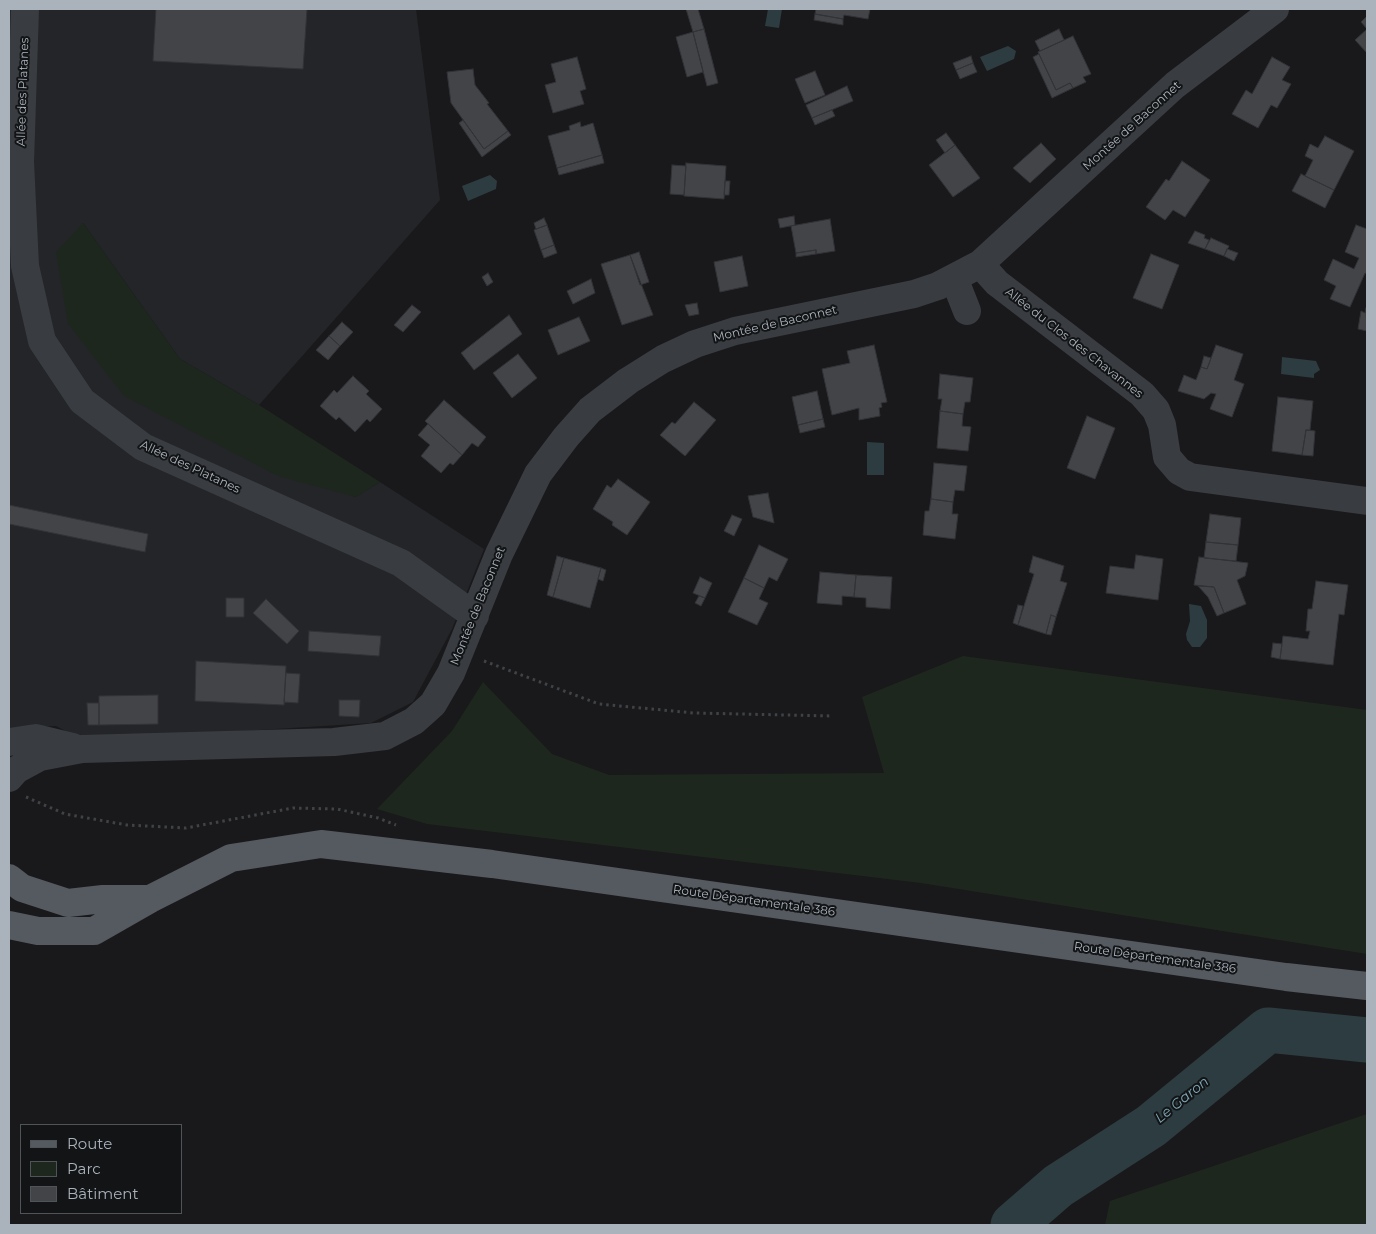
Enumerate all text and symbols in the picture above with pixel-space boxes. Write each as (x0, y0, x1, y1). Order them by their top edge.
street label: Allée des Platanes (14, 37, 32, 147)
street label: Montée de Baconnet (1080, 78, 1184, 174)
street label: Allée du Clos des Chavannes (1002, 285, 1146, 401)
street label: Montée de Baconnet (712, 303, 838, 345)
street label: Allée des Platanes (138, 437, 242, 497)
street label: Montée de Baconnet (448, 545, 508, 667)
street label: Route Départementale 386 (672, 882, 836, 920)
street label: Route Départementale 386 (1073, 939, 1237, 977)
water label: Le Garon (1152, 1073, 1212, 1127)
legend (20, 1124, 182, 1214)
text: Route (67, 1134, 112, 1153)
text: Parc (67, 1159, 101, 1178)
text: Bâtiment (67, 1184, 139, 1203)

